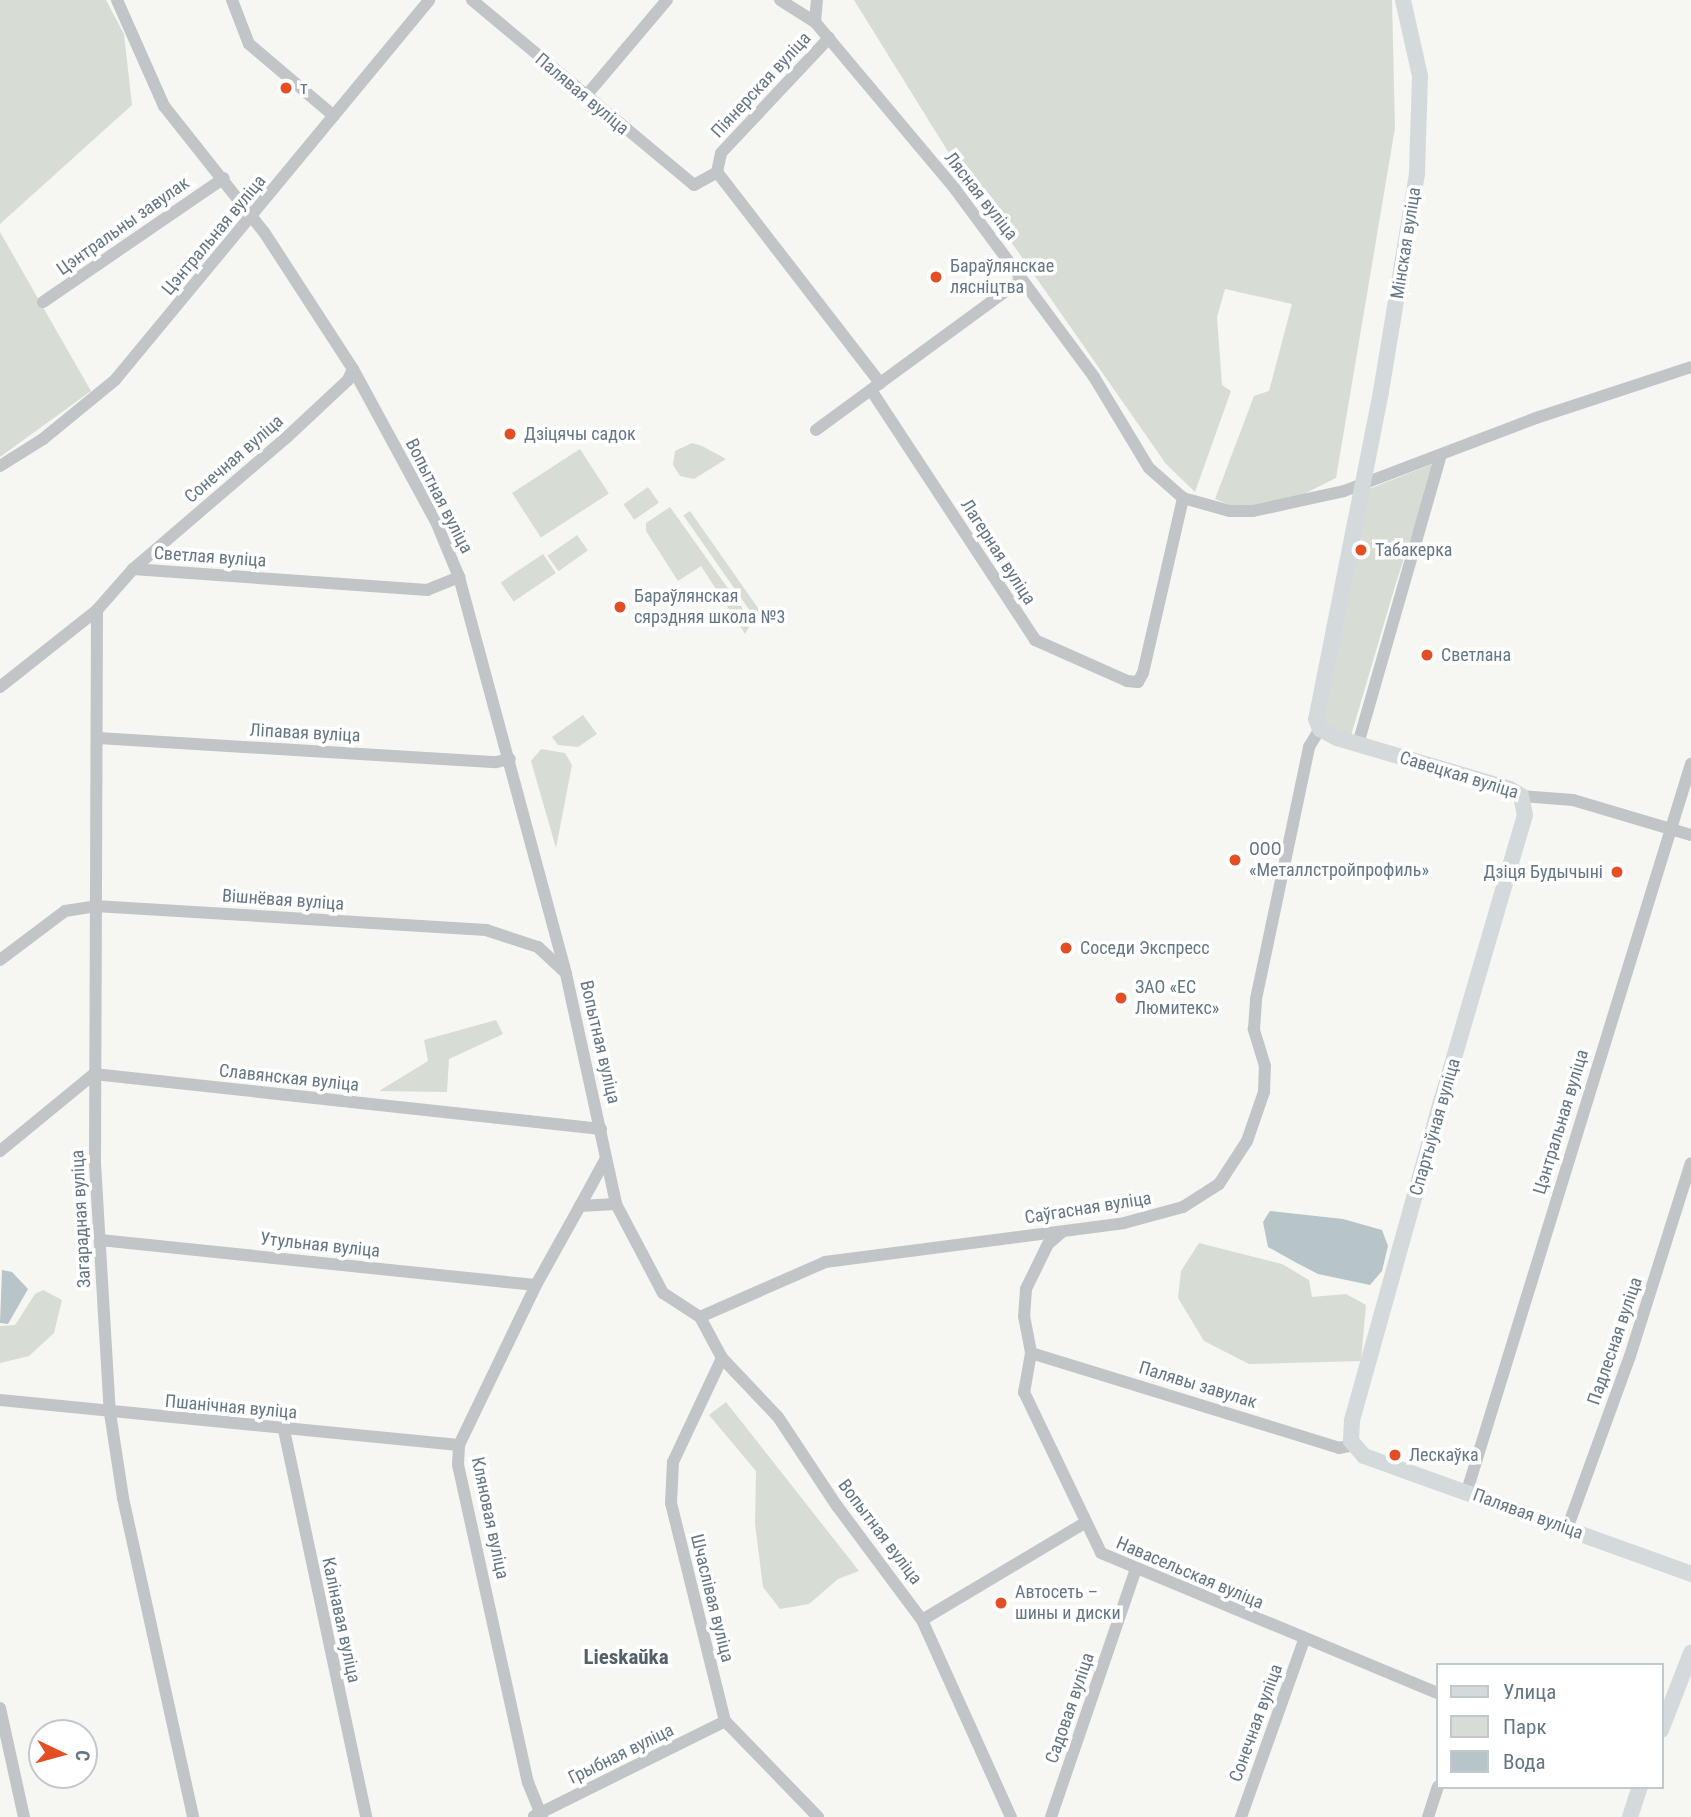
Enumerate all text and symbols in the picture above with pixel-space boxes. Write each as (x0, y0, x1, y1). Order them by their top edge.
street label: Піянерская вуліца (707, 28, 815, 142)
street label: Палявая вуліца (531, 49, 633, 139)
place label: т (300, 77, 308, 99)
marker: т (278, 80, 294, 96)
street label: Лясная вуліца (940, 148, 1022, 244)
street label: Цэнтральная вуліца (157, 171, 271, 299)
street label: Цэнтральны завулак (53, 172, 193, 280)
street label: Мінская вуліца (1387, 186, 1425, 300)
place label: Бараўлянскае лясніцтва (950, 256, 1054, 298)
marker: Бараўлянскае лясніцтва (928, 269, 944, 285)
street label: Сонечная вуліца (180, 410, 288, 508)
place label: Дзіцячы садок (524, 423, 636, 445)
marker: Дзіцячы садок (502, 426, 518, 442)
street label: Вопытная вуліца (401, 435, 477, 557)
street label: Лагерная вуліца (956, 495, 1040, 609)
place label: Табакерка (1375, 539, 1452, 561)
street label: Светлая вуліца (153, 542, 267, 572)
marker: Табакерка (1353, 542, 1369, 558)
place label: Бараўлянская сярэдняя школа №3 (634, 586, 785, 628)
marker: Бараўлянская сярэдняя школа №3 (612, 599, 628, 615)
place label: Светлана (1441, 644, 1511, 666)
marker: Светлана (1419, 647, 1435, 663)
street label: Ліпавая вуліца (249, 719, 361, 747)
street label: Савецкая вуліца (1397, 747, 1521, 803)
place label: ООО «Металлстройпрофиль» (1249, 839, 1429, 882)
marker: ООО «Металлстройпрофиль» (1227, 852, 1243, 868)
place label: Дзіця Будычыні (1484, 861, 1603, 883)
marker: Дзіця Будычыні (1609, 864, 1625, 880)
street label: Вішнёвая вуліца (221, 885, 345, 915)
place label: Соседи Экспресс (1080, 937, 1209, 959)
marker: Соседи Экспресс (1058, 940, 1074, 956)
place label: ЗАО «ЕС Люмитекс» (1135, 977, 1219, 1020)
street label: Вопытная вуліца (575, 978, 625, 1106)
marker: ЗАО «ЕС Люмитекс» (1113, 990, 1129, 1006)
street label: Цэнтральная вуліца (1529, 1047, 1593, 1197)
street label: Спартыўная вуліца (1405, 1056, 1465, 1198)
street label: Славянская вуліца (218, 1060, 360, 1096)
street label: Загарадная вуліца (67, 1149, 95, 1289)
street label: Саўгасная вуліца (1023, 1187, 1153, 1229)
street label: Утульная вуліца (259, 1228, 381, 1262)
street label: Падлесная вуліца (1583, 1274, 1647, 1408)
street label: Палявы завулак (1136, 1357, 1260, 1413)
street label: Пшанічная вуліца (164, 1390, 298, 1424)
place label: Лескаўка (1409, 1444, 1479, 1466)
marker: Лескаўка (1387, 1447, 1403, 1463)
street label: Кляновая вуліца (467, 1455, 513, 1581)
street label: Вопытная вуліца (833, 1475, 927, 1589)
street label: Палявая вуліца (1470, 1484, 1586, 1544)
street label: Шчаслівая вуліца (686, 1532, 738, 1664)
street label: Навасельская вуліца (1113, 1532, 1267, 1614)
street label: Калінавая вуліца (317, 1555, 365, 1685)
place label: Автосеть – шины и диски (1015, 1582, 1121, 1624)
marker: Автосеть – шины и диски (993, 1595, 1009, 1611)
district label: Lieskaŭka (583, 1644, 669, 1670)
street label: Садовая вуліца (1041, 1650, 1099, 1766)
street label: Сонечная вуліца (1225, 1661, 1287, 1785)
legend (1436, 1663, 1663, 1789)
text: Улица (1503, 1680, 1556, 1704)
text: Парк (1503, 1715, 1547, 1739)
north arrow (28, 1719, 98, 1789)
street label: Грыбная вуліца (565, 1719, 677, 1789)
text: С (70, 1749, 94, 1762)
text: Вода (1503, 1750, 1546, 1774)

